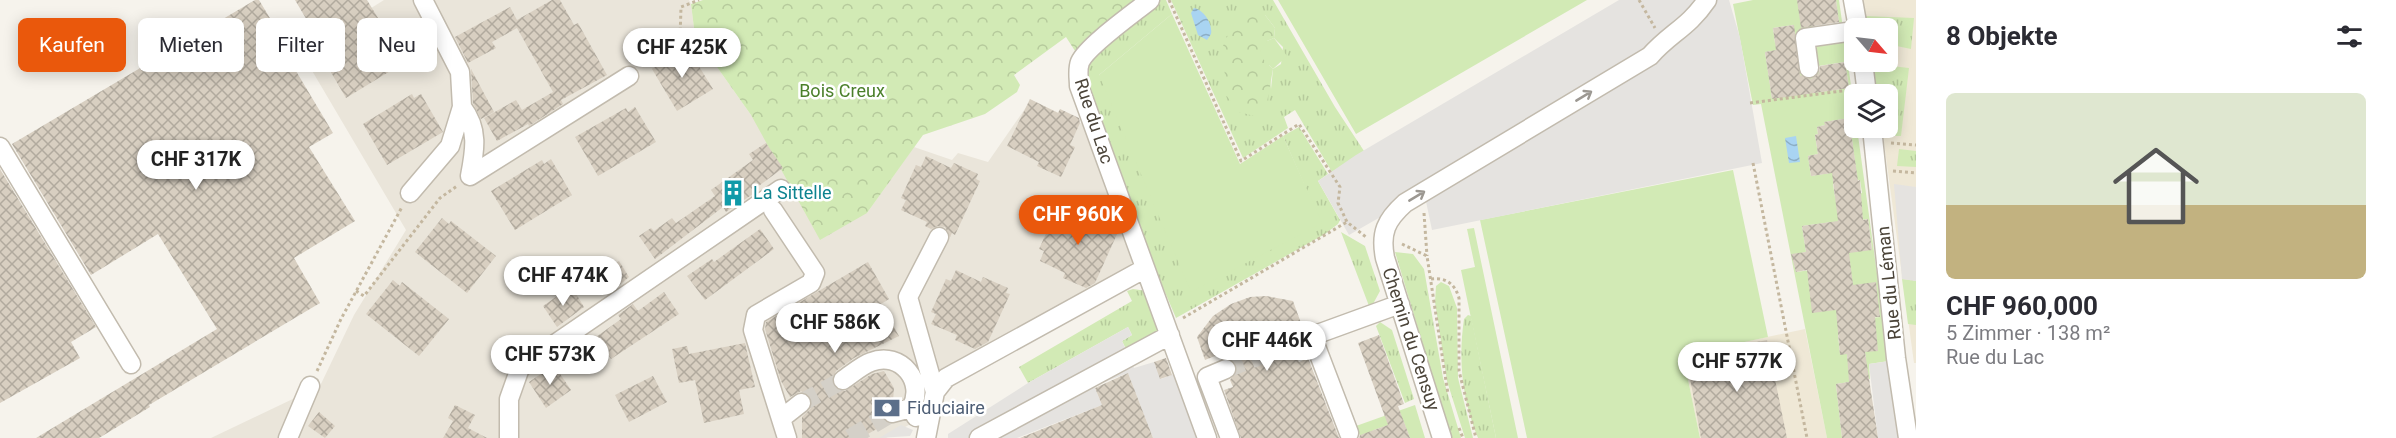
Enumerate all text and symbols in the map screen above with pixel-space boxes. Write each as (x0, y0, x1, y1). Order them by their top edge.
chip: Kaufen (18, 18, 126, 72)
chip: Mieten (138, 18, 244, 72)
chip: Filter (256, 18, 345, 72)
chip: Neu (357, 18, 437, 72)
north arrow (1844, 18, 1898, 72)
map controls (1844, 18, 1898, 138)
icon: filters (2333, 20, 2366, 53)
text: 8 Objekte (1946, 21, 2057, 51)
pin: CHF 425K (620, 28, 744, 79)
text: CHF 425K (637, 35, 727, 59)
street label: Rue du Lac (1071, 76, 1118, 166)
park label: Bois Creux (799, 80, 885, 101)
button: layers (1844, 84, 1898, 138)
one-way arrow (1575, 89, 1592, 101)
icon: home (2102, 132, 2210, 240)
pin: CHF 317K (134, 140, 258, 191)
text: CHF 317K (151, 147, 241, 171)
building icon: La Sittelle (718, 178, 748, 208)
place label: La Sittelle (753, 182, 832, 203)
one-way arrow (1408, 189, 1425, 201)
pin: CHF 960K (1016, 195, 1140, 246)
text: CHF 960K (1033, 202, 1123, 226)
street label: Rue du Léman (1872, 225, 1905, 341)
pin: CHF 474K (501, 256, 625, 307)
text: CHF 474K (518, 263, 608, 287)
street label: Chemin du Censuy (1378, 265, 1445, 414)
text: CHF 960,000 (1946, 291, 2098, 321)
pin: CHF 586K (773, 303, 897, 354)
text: CHF 586K (790, 310, 880, 334)
pin: CHF 446K (1205, 321, 1329, 372)
text: 5 Zimmer · 138 m² (1946, 321, 2110, 345)
text: CHF 446K (1222, 328, 1312, 352)
pin: CHF 573K (488, 335, 612, 386)
text: CHF 573K (505, 342, 595, 366)
pin: CHF 577K (1675, 342, 1799, 393)
text: Rue du Lac (1946, 345, 2044, 369)
text: CHF 577K (1692, 349, 1782, 373)
bank icon: Fiduciaire (872, 393, 902, 423)
place label: Fiduciaire (907, 397, 985, 418)

